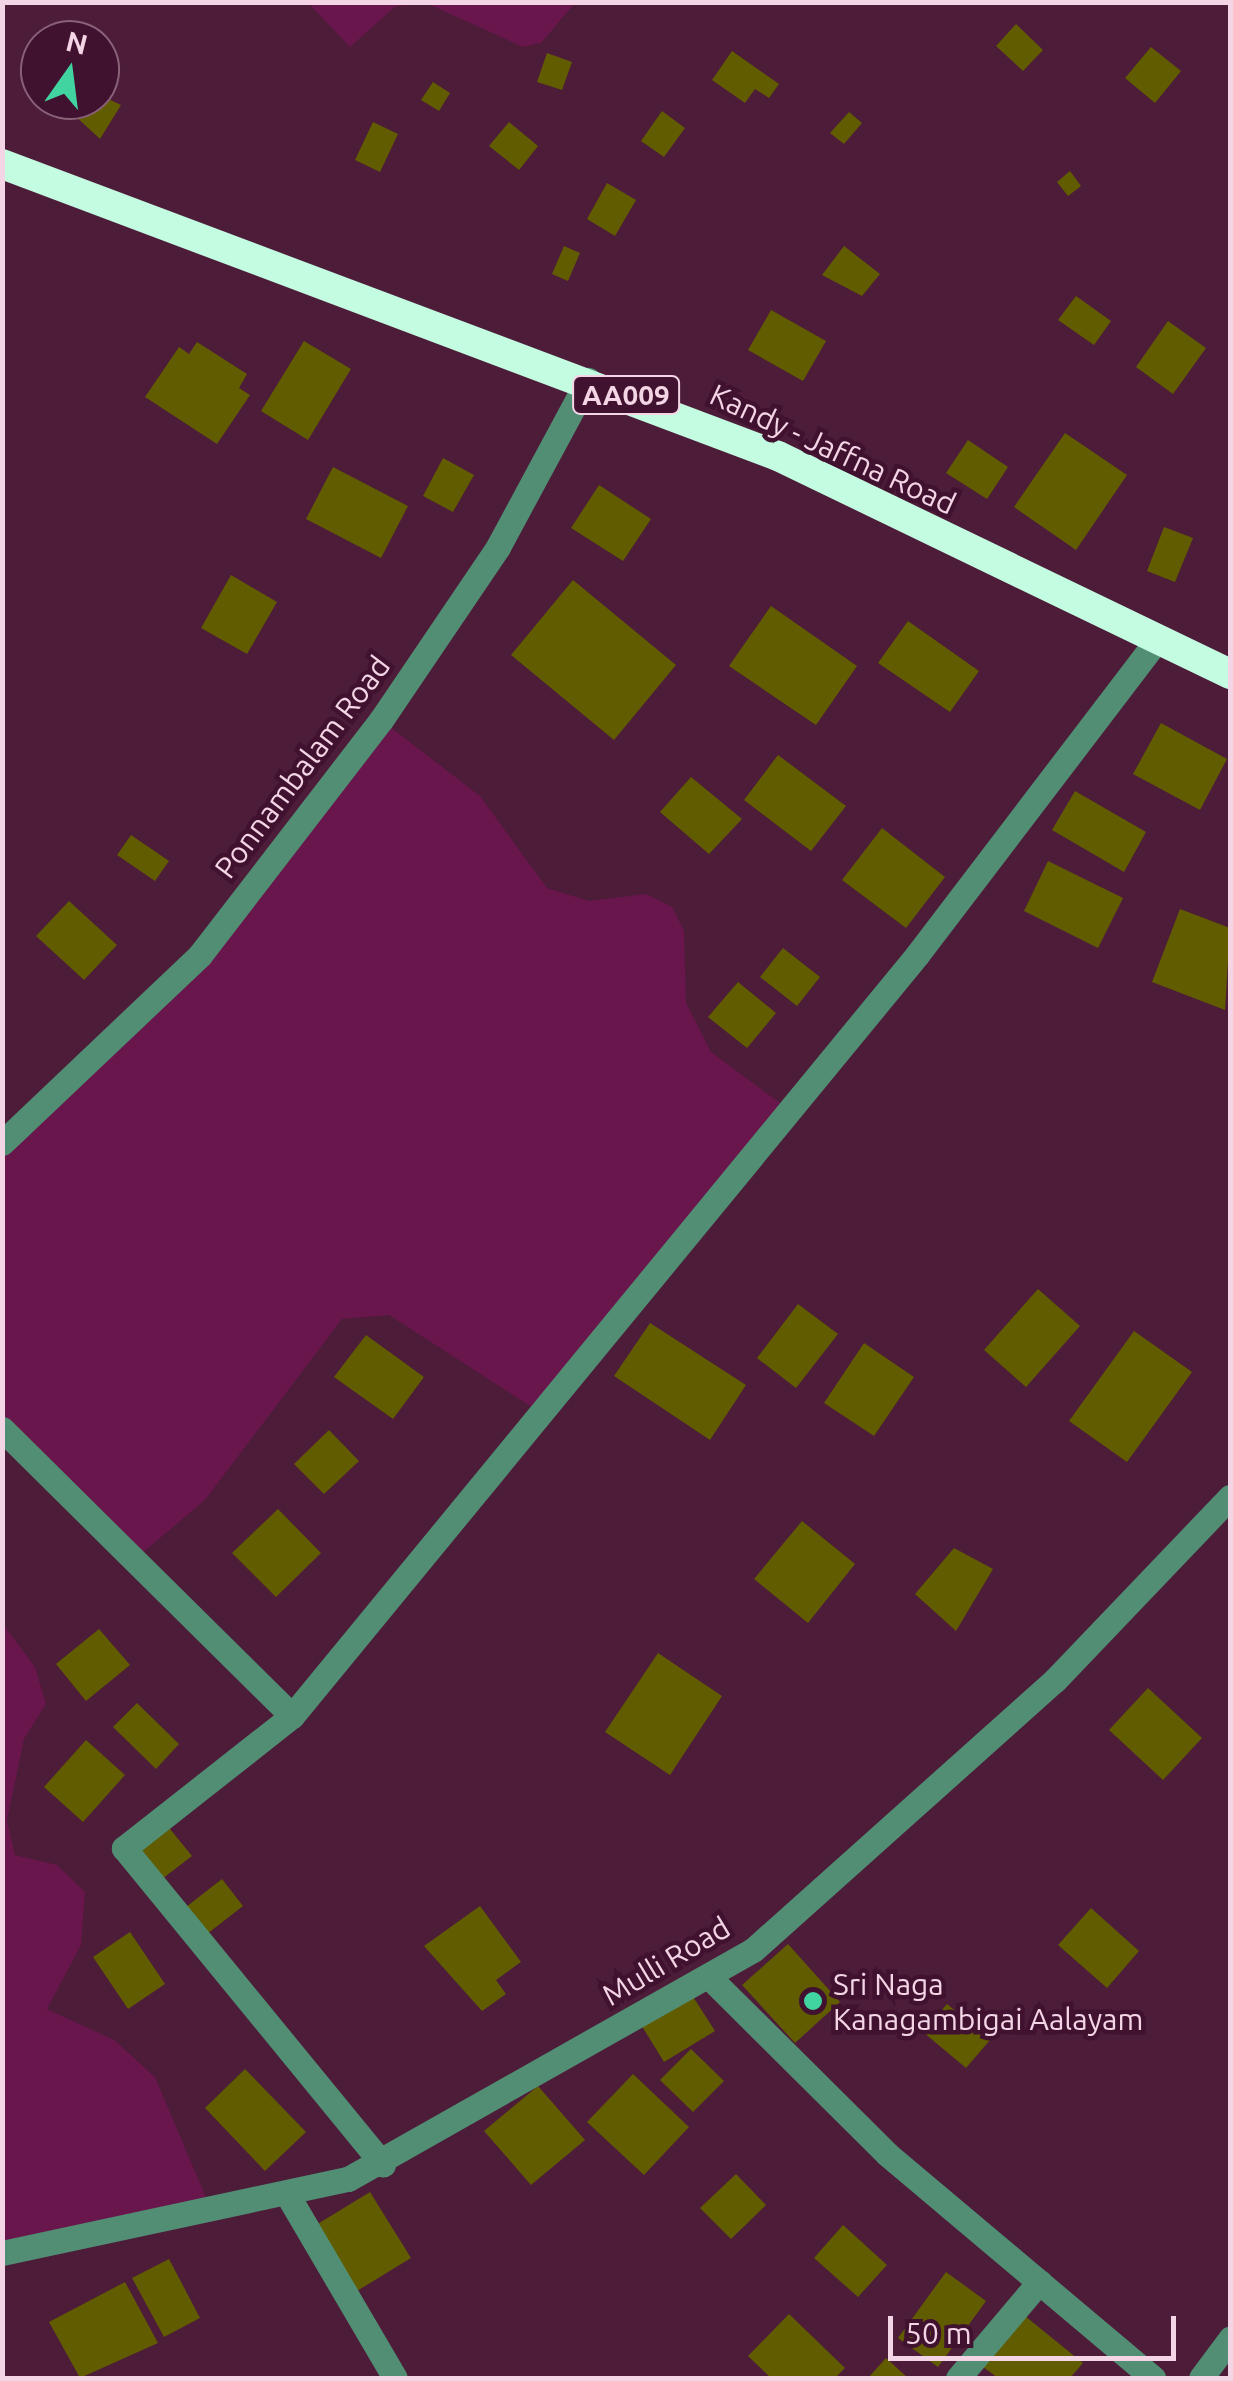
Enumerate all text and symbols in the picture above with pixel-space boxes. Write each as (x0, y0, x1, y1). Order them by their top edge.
north arrow (20, 20, 120, 120)
text: N (63, 25, 91, 60)
road number: AA009 (571, 372, 681, 418)
street label: Kandy - Jaffna Road (704, 376, 962, 522)
street label: Ponnambalam Road (207, 649, 397, 885)
street label: Mulli Road (596, 1909, 736, 2013)
place label: Sri Naga Kanagambigai Aalayam (833, 1966, 1143, 2036)
marker: Sri Naga Kanagambigai Aalayam (802, 1990, 824, 2012)
scale bar (893, 2296, 1180, 2358)
text: 50 m (905, 2316, 972, 2350)

